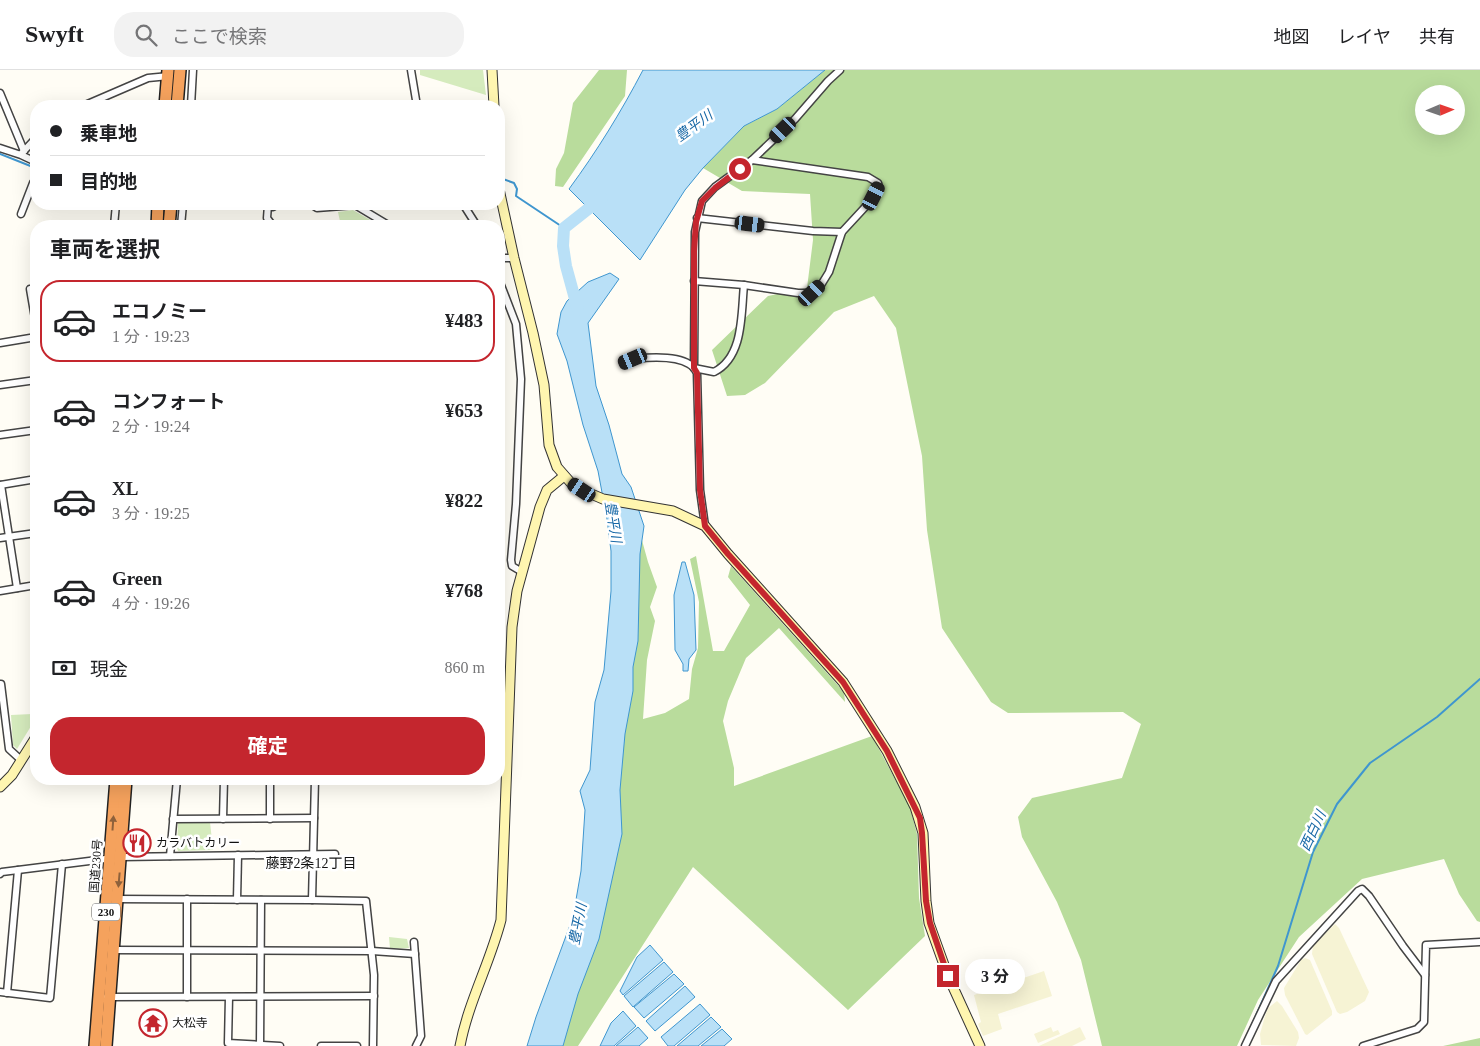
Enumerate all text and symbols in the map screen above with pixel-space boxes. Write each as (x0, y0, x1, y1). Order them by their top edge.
search box (114, 12, 464, 57)
text: Swyft (25, 21, 84, 47)
icon: search (132, 21, 160, 49)
text: ここで検索 (172, 26, 267, 47)
text: 地図 (1274, 27, 1310, 47)
text: レイヤ (1338, 27, 1391, 47)
text: 共有 (1419, 27, 1455, 47)
north arrow (1415, 85, 1465, 135)
map controls (1415, 85, 1465, 135)
water label: 豊平川 (673, 106, 717, 144)
car (766, 114, 799, 146)
text: 乗車地 (80, 123, 137, 144)
route start (729, 158, 751, 180)
text: 目的地 (80, 171, 137, 192)
car (860, 179, 887, 213)
car (734, 215, 765, 233)
text: 車両を選択 (50, 237, 160, 262)
car (795, 277, 828, 309)
icon: car (52, 299, 97, 344)
text: エコノミー (112, 301, 207, 322)
text: ¥483 (445, 310, 483, 331)
text: 1 分 · 19:23 (112, 328, 190, 345)
car (616, 346, 649, 372)
icon: car (52, 389, 97, 434)
text: コンフォート (112, 391, 225, 412)
text: ¥653 (445, 400, 483, 421)
text: 2 分 · 19:24 (112, 418, 190, 435)
car (565, 475, 598, 505)
text: XL (112, 478, 138, 499)
icon: car (52, 479, 97, 524)
text: ¥822 (445, 490, 483, 511)
water label: 豊平川 (602, 500, 624, 546)
text: 3 分 · 19:25 (112, 505, 190, 522)
text: Green (112, 568, 162, 589)
icon: car (52, 569, 97, 614)
text: ¥768 (445, 580, 483, 601)
text: 4 分 · 19:26 (112, 595, 190, 612)
icon: cash (50, 654, 78, 682)
text: 現金 (90, 659, 128, 680)
text: 860 m (445, 659, 485, 676)
button: 確定 (50, 717, 485, 775)
water label: 西白川 (1297, 807, 1330, 853)
one-way arrow (109, 815, 117, 831)
restaurant icon: カラバトカリー (122, 828, 152, 858)
place label: カラバトカリー (156, 836, 240, 850)
street label: 国道230号 (87, 839, 105, 893)
district label: 藤野2条12丁目 (266, 856, 357, 871)
one-way arrow (115, 872, 123, 888)
water label: 豊平川 (567, 900, 590, 946)
road number: 230 (92, 904, 120, 920)
callout: 3 分 (966, 958, 1026, 994)
route end (937, 965, 959, 987)
text: 3 分 (981, 968, 1009, 985)
temple icon: 大松寺 (138, 1008, 168, 1038)
place label: 大松寺 (172, 1016, 208, 1030)

